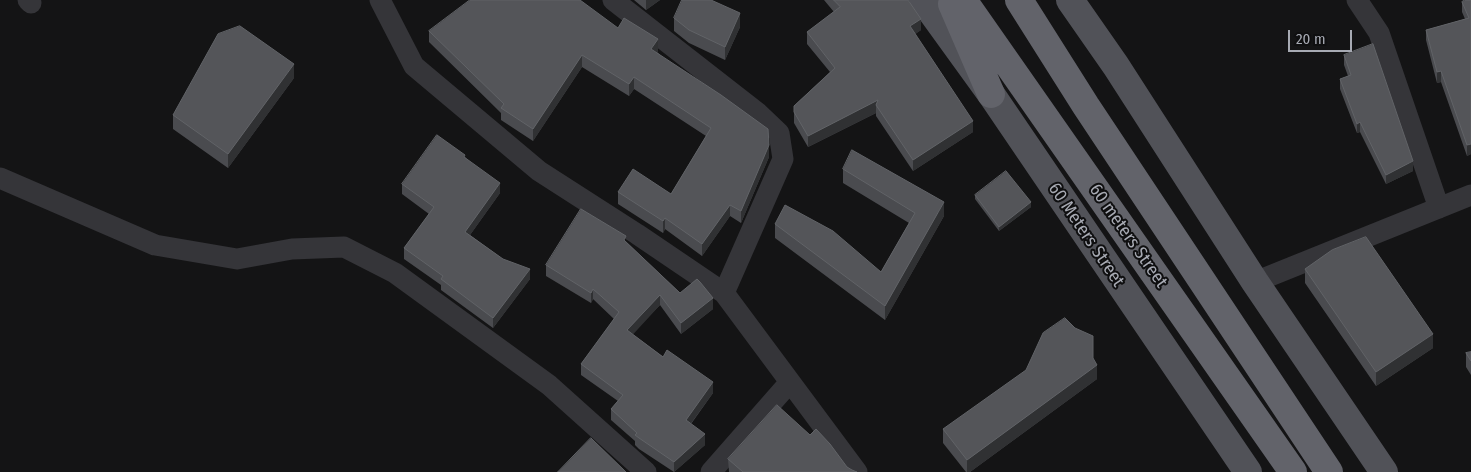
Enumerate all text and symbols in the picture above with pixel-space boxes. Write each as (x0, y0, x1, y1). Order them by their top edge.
scale bar (1291, 20, 1355, 52)
text: 20 m (1296, 30, 1326, 48)
street label: 60 Meters Street (1043, 179, 1129, 291)
street label: 60 meters Street (1084, 180, 1172, 292)

